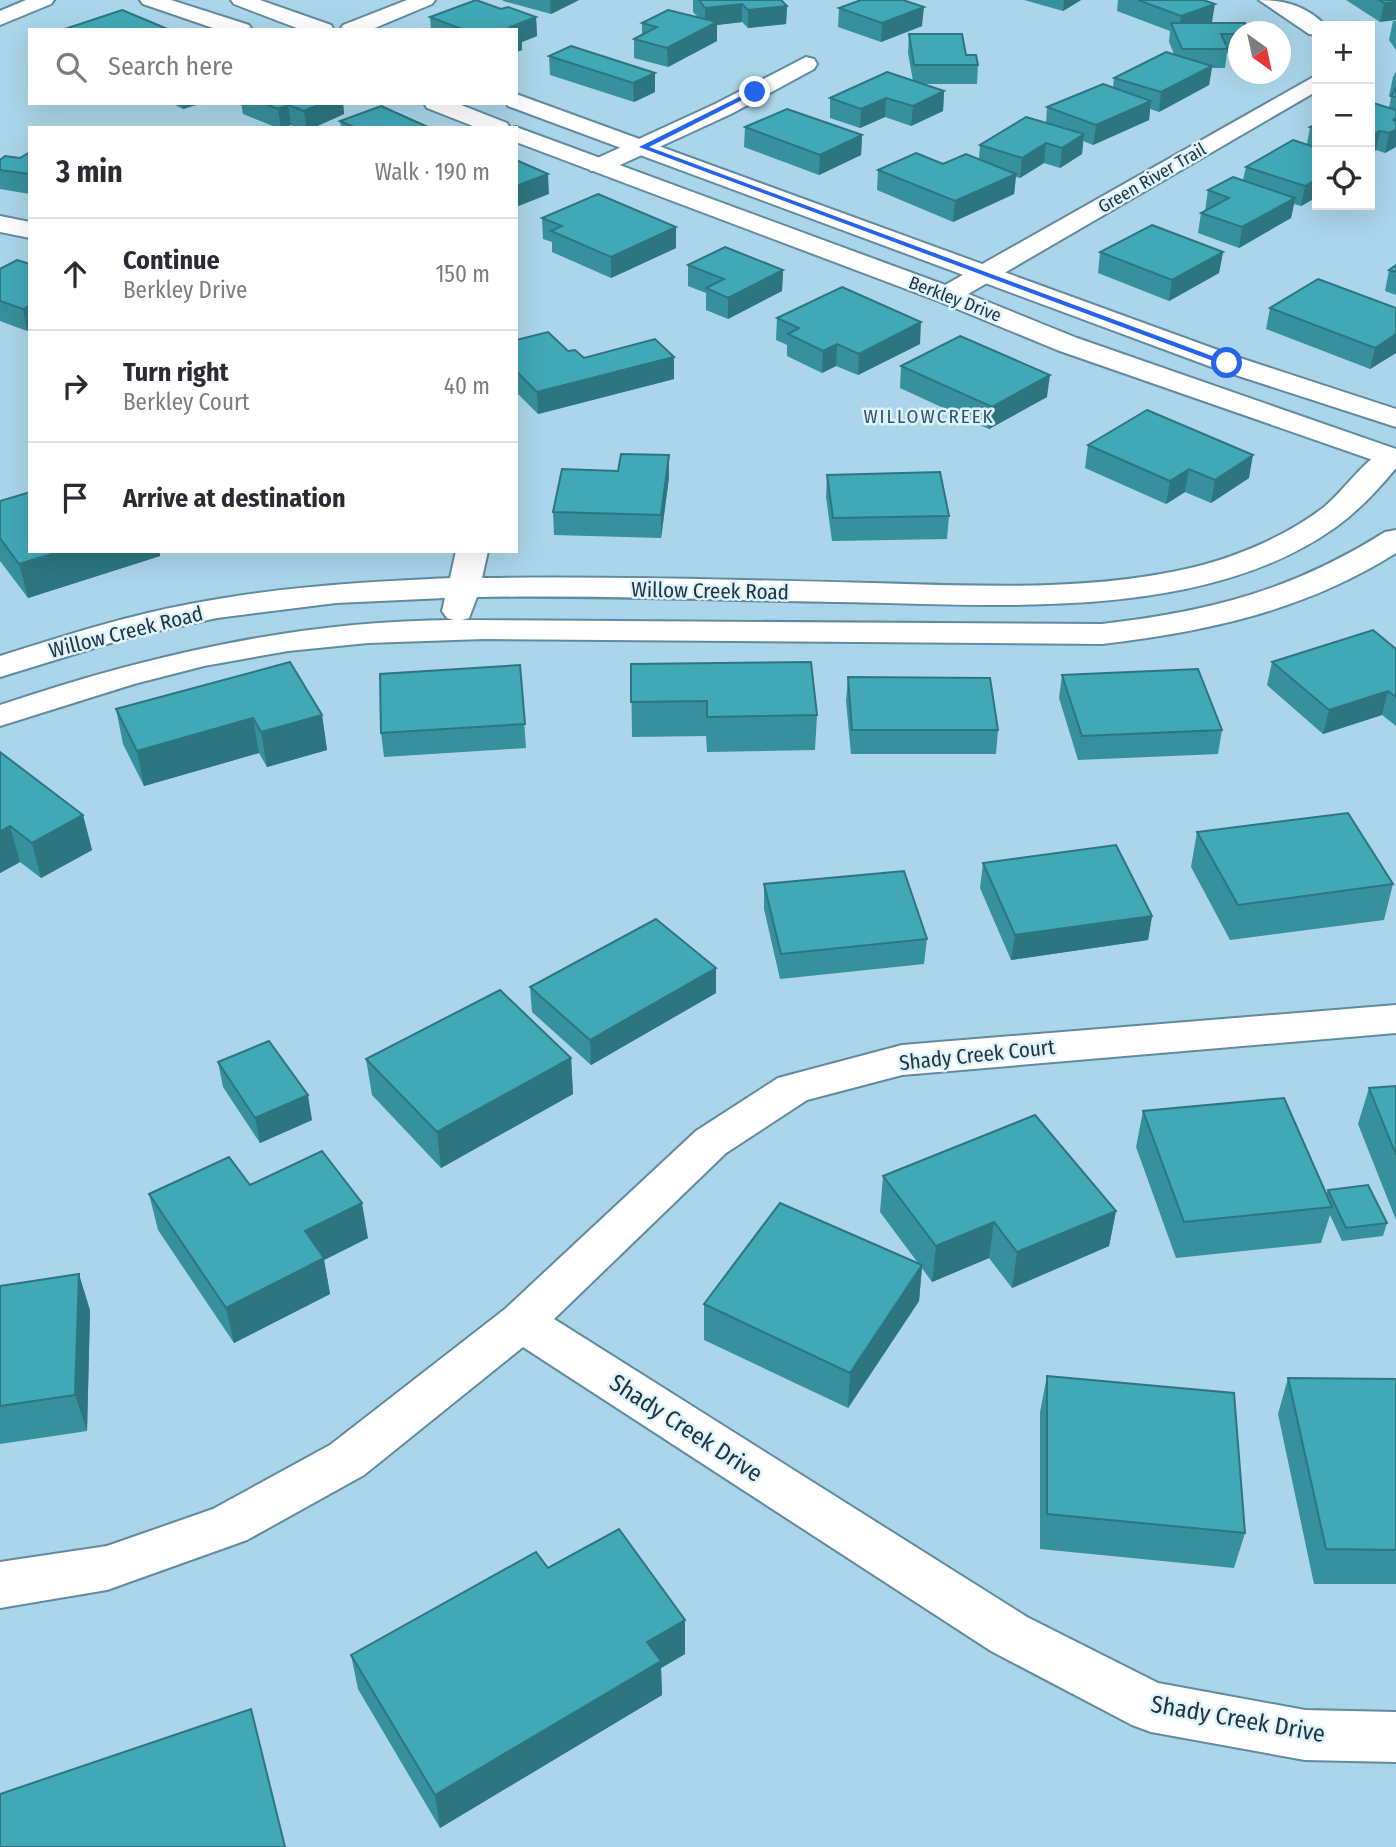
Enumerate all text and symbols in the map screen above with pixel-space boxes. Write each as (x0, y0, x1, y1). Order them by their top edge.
north arrow (1228, 21, 1291, 84)
map controls (1312, 21, 1375, 210)
button: + (1312, 21, 1375, 84)
search box (28, 28, 518, 105)
icon: search (52, 48, 90, 86)
text: Search here (108, 51, 233, 82)
route end (739, 76, 770, 107)
button: − (1312, 84, 1375, 147)
street label: Green River Trail (1094, 138, 1210, 218)
button: locate (1312, 147, 1375, 210)
text: 3 min (56, 154, 123, 190)
text: Walk · 190 m (375, 158, 490, 186)
text: Continue (123, 245, 220, 276)
icon: ahead (56, 255, 94, 293)
text: 150 m (435, 260, 490, 288)
street label: Berkley Drive (906, 271, 1004, 327)
text: Berkley Drive (123, 276, 247, 304)
route start (1211, 347, 1242, 378)
text: Turn right (123, 357, 229, 388)
icon: right (56, 367, 94, 405)
text: 40 m (444, 372, 490, 400)
text: Berkley Court (123, 388, 249, 416)
district label: WILLOWCREEK (863, 405, 995, 428)
icon: arrive (56, 479, 94, 517)
text: Arrive at destination (123, 483, 346, 514)
street label: Willow Creek Road (631, 577, 789, 605)
street label: Willow Creek Road (46, 600, 206, 664)
street label: Shady Creek Court (898, 1034, 1056, 1076)
street label: Shady Creek Drive (604, 1368, 768, 1488)
street label: Shady Creek Drive (1149, 1690, 1327, 1748)

